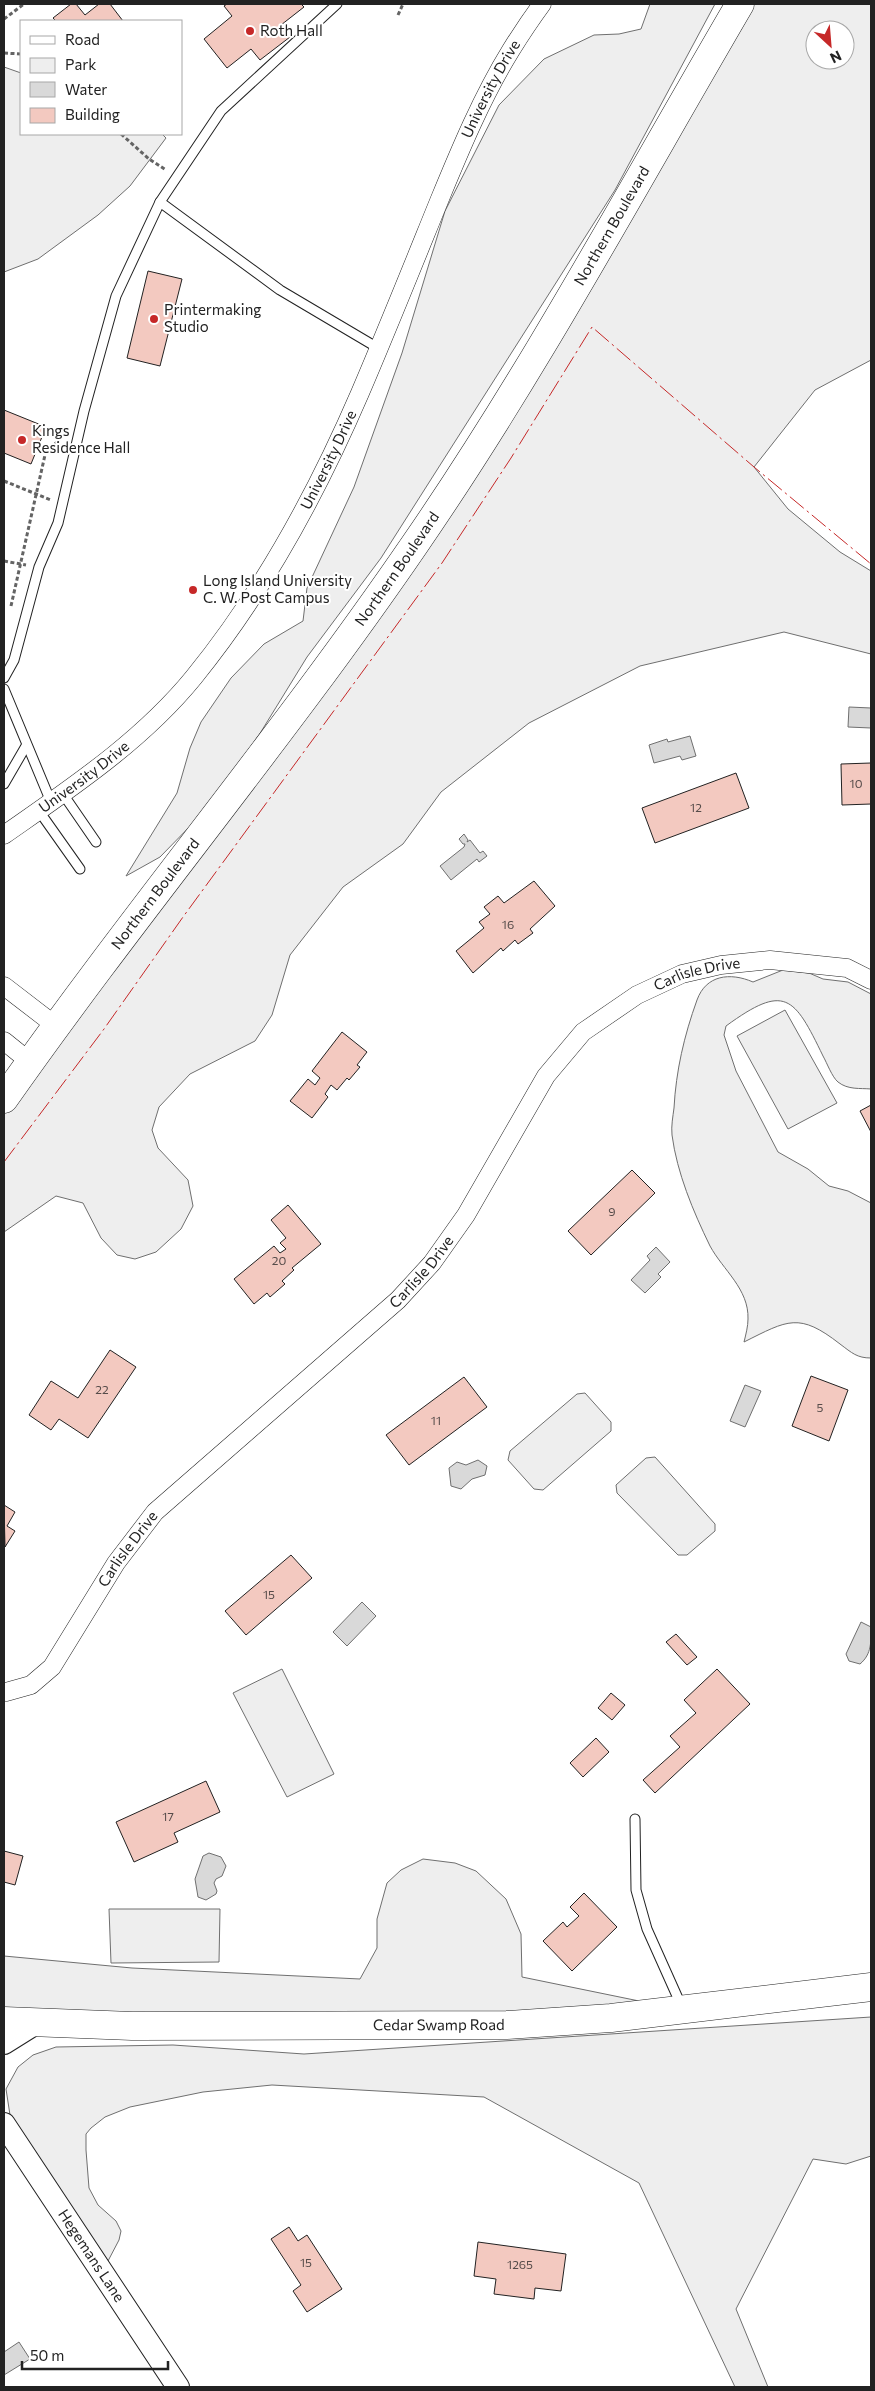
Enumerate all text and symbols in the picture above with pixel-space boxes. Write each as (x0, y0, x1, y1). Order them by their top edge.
legend (20, 20, 182, 135)
north arrow (805, 20, 855, 70)
place label: Roth Hall (260, 21, 323, 39)
marker: Roth Hall (244, 25, 256, 37)
text: Road (65, 30, 100, 48)
street label: University Drive (457, 36, 523, 141)
text: N (827, 47, 844, 67)
text: Park (65, 55, 96, 73)
text: Water (65, 80, 107, 98)
text: Building (65, 105, 120, 123)
street label: Northern Boulevard (570, 162, 653, 288)
place label: Printermaking Studio (164, 300, 261, 335)
marker: Printermaking Studio (148, 313, 160, 325)
street label: University Drive (296, 407, 359, 512)
place label: Kings Residence Hall (32, 421, 130, 456)
marker: Kings Residence Hall (16, 434, 28, 446)
street label: Northern Boulevard (350, 508, 442, 629)
place label: Long Island University C. W. Post Campus (203, 571, 352, 606)
marker: Long Island University C. W. Post Campus (187, 584, 199, 596)
street label: University Drive (35, 736, 132, 816)
house number: 10 (850, 776, 863, 790)
house number: 12 (690, 800, 702, 814)
street label: Northern Boulevard (107, 834, 203, 952)
house number: 16 (502, 917, 514, 931)
street label: Carlisle Drive (650, 953, 741, 994)
house number: 9 (608, 1204, 616, 1218)
street label: Carlisle Drive (385, 1232, 457, 1311)
house number: 20 (272, 1253, 286, 1267)
house number: 22 (95, 1382, 109, 1396)
house number: 5 (817, 1400, 824, 1414)
house number: 11 (431, 1413, 441, 1427)
street label: Carlisle Drive (94, 1507, 161, 1590)
house number: 15 (263, 1587, 275, 1601)
house number: 17 (162, 1809, 174, 1823)
street label: Cedar Swamp Road (373, 2015, 505, 2033)
street label: Hegemans Lane (55, 2205, 129, 2305)
house number: 15 (300, 2255, 312, 2269)
house number: 1265 (507, 2257, 533, 2271)
scale bar (22, 2338, 169, 2370)
text: 50 m (30, 2346, 64, 2364)

